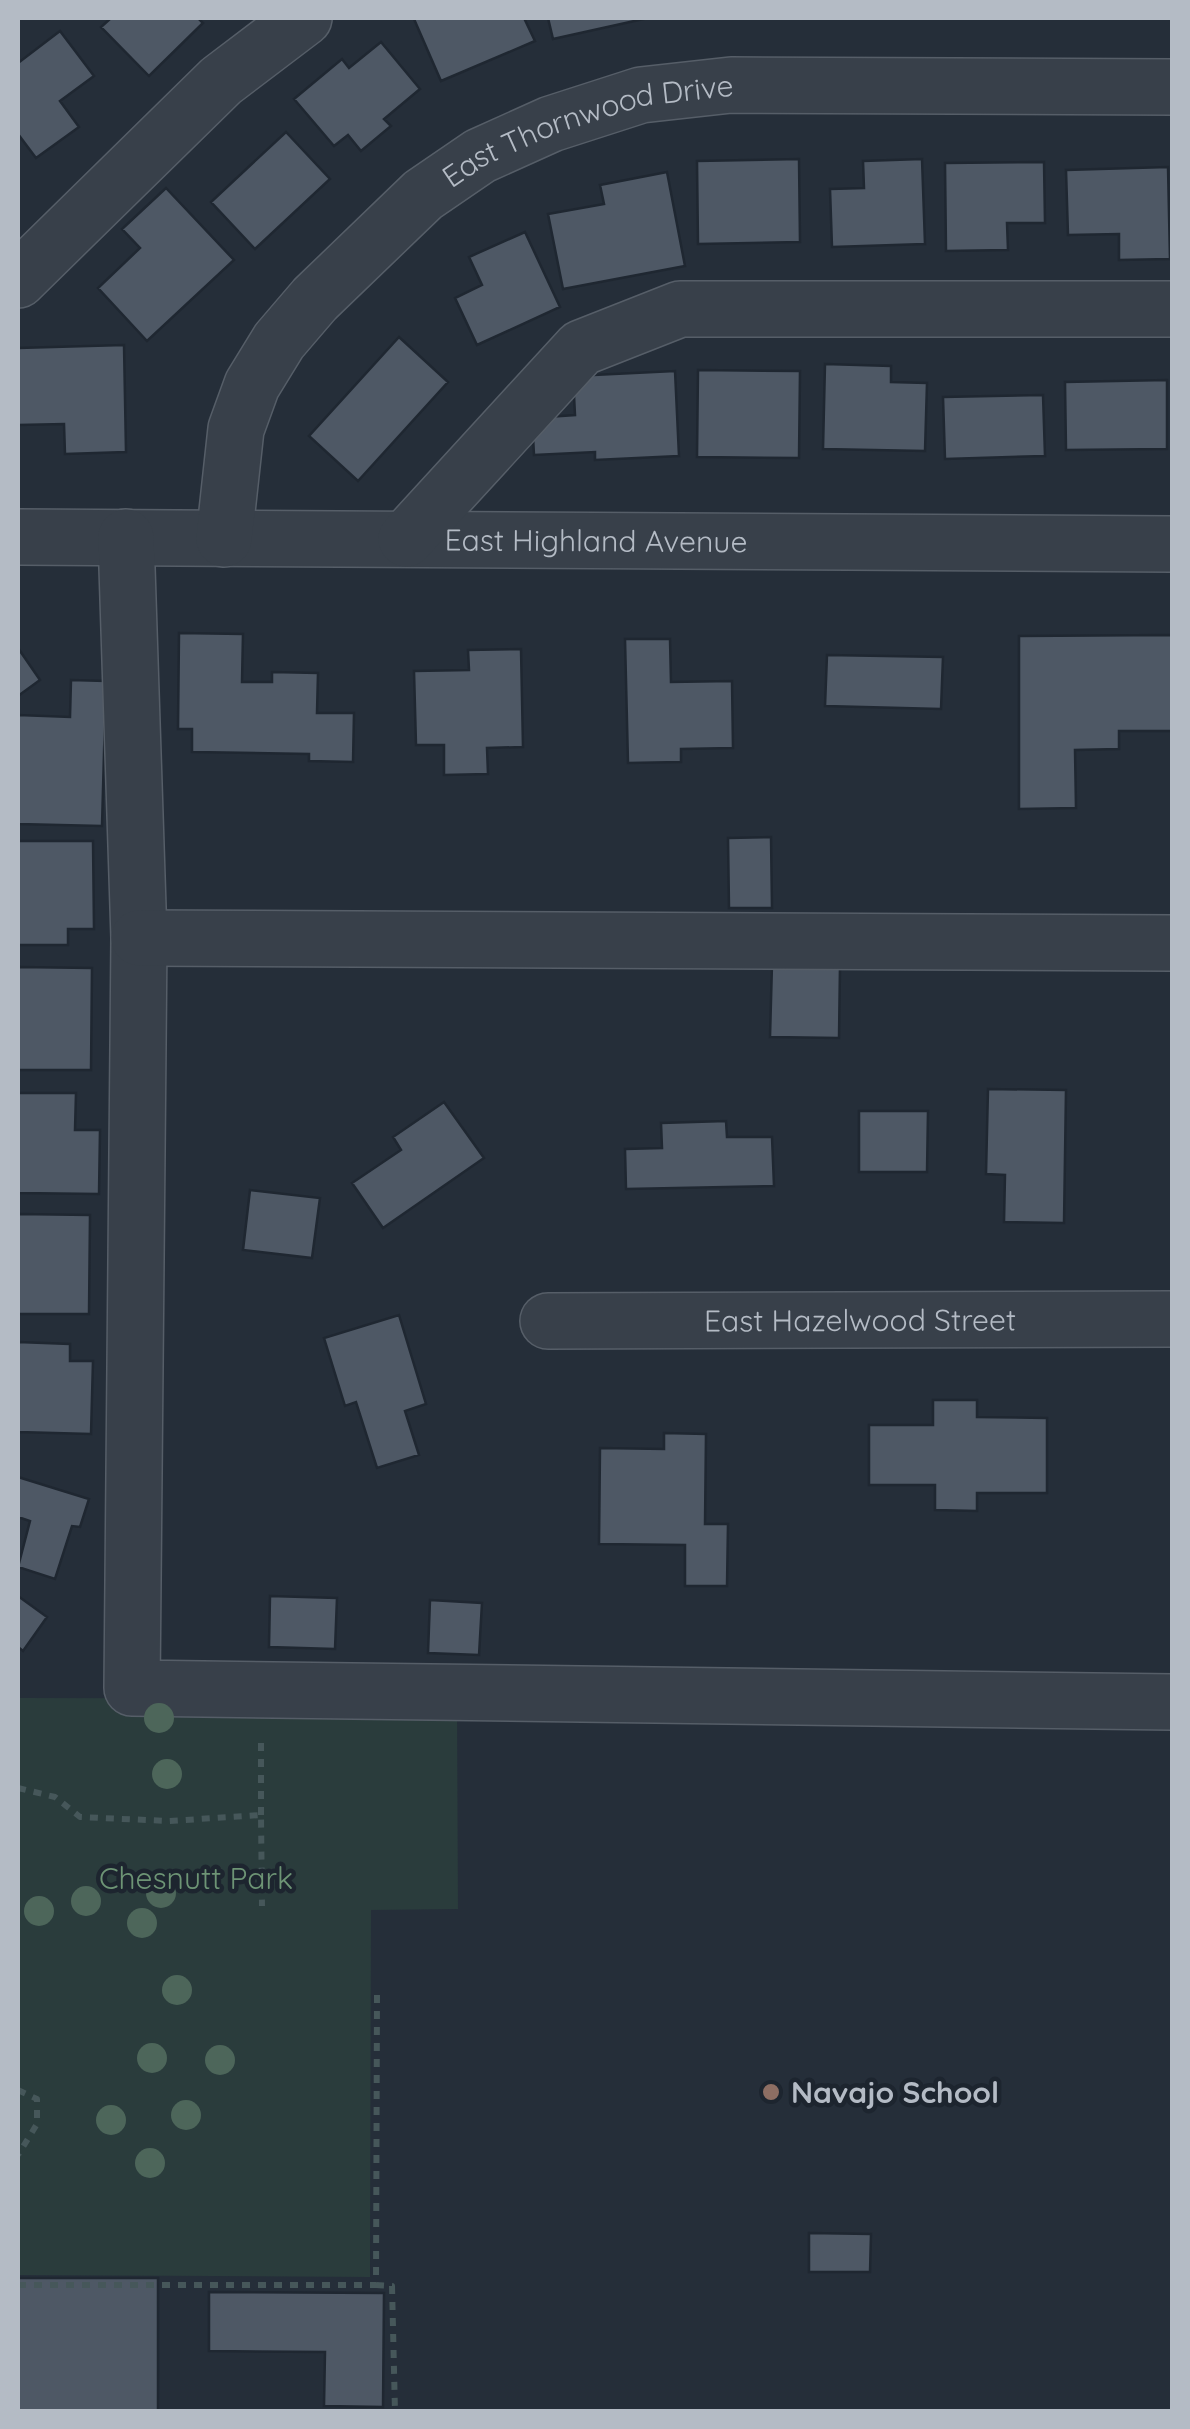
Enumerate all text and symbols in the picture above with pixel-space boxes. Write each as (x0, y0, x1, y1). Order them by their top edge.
street label: East Thornwood Drive (435, 66, 735, 195)
street label: East Highland Avenue (444, 521, 748, 560)
street label: East Hazelwood Street (704, 1300, 1016, 1340)
park label: Chesnutt Park (99, 1859, 293, 1897)
place label: Navajo School (791, 2073, 999, 2111)
marker: Navajo School (760, 2081, 782, 2103)

